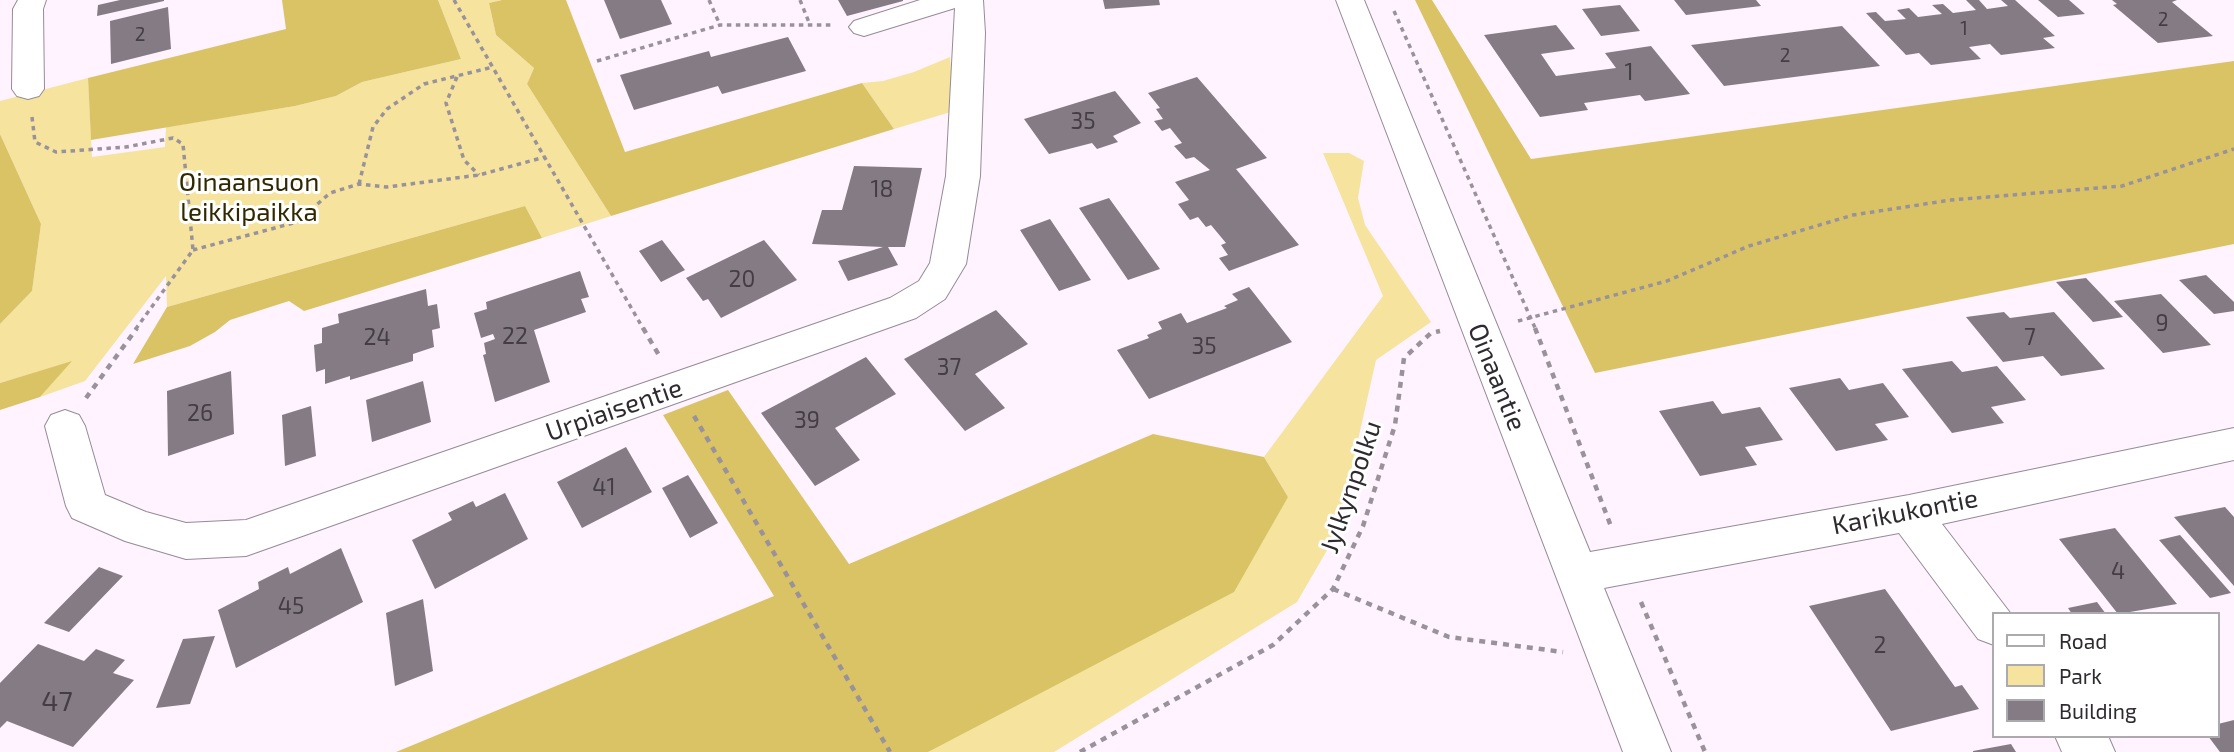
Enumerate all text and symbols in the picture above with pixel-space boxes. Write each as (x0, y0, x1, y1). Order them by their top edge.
house number: 2 (2158, 9, 2168, 31)
house number: 1 (1960, 18, 1968, 40)
house number: 2 (135, 24, 145, 46)
house number: 2 (1780, 45, 1790, 67)
house number: 1 (1624, 58, 1634, 86)
house number: 35 (1070, 107, 1096, 135)
park label: Oinaansuon leikkipaikka (179, 166, 319, 228)
house number: 18 (870, 175, 894, 203)
house number: 20 (729, 265, 755, 293)
house number: 9 (2155, 309, 2169, 337)
street label: Oinaantie (1461, 319, 1533, 435)
house number: 22 (502, 322, 528, 350)
house number: 24 (363, 323, 391, 351)
house number: 7 (2024, 323, 2036, 351)
house number: 35 (1191, 332, 1217, 360)
house number: 37 (937, 353, 961, 381)
street label: Urpiaisentie (542, 372, 686, 448)
house number: 26 (187, 399, 213, 427)
house number: 39 (794, 406, 820, 434)
street label: Jylkynpolku (1314, 417, 1388, 557)
house number: 41 (592, 473, 616, 501)
street label: Karikukontie (1830, 483, 1980, 541)
house number: 4 (2111, 557, 2125, 585)
house number: 45 (278, 592, 304, 620)
legend (1993, 612, 2220, 738)
text: Road (2059, 628, 2107, 653)
house number: 2 (1874, 631, 1886, 659)
text: Park (2059, 663, 2102, 688)
house number: 47 (41, 685, 73, 719)
text: Building (2059, 698, 2137, 723)

